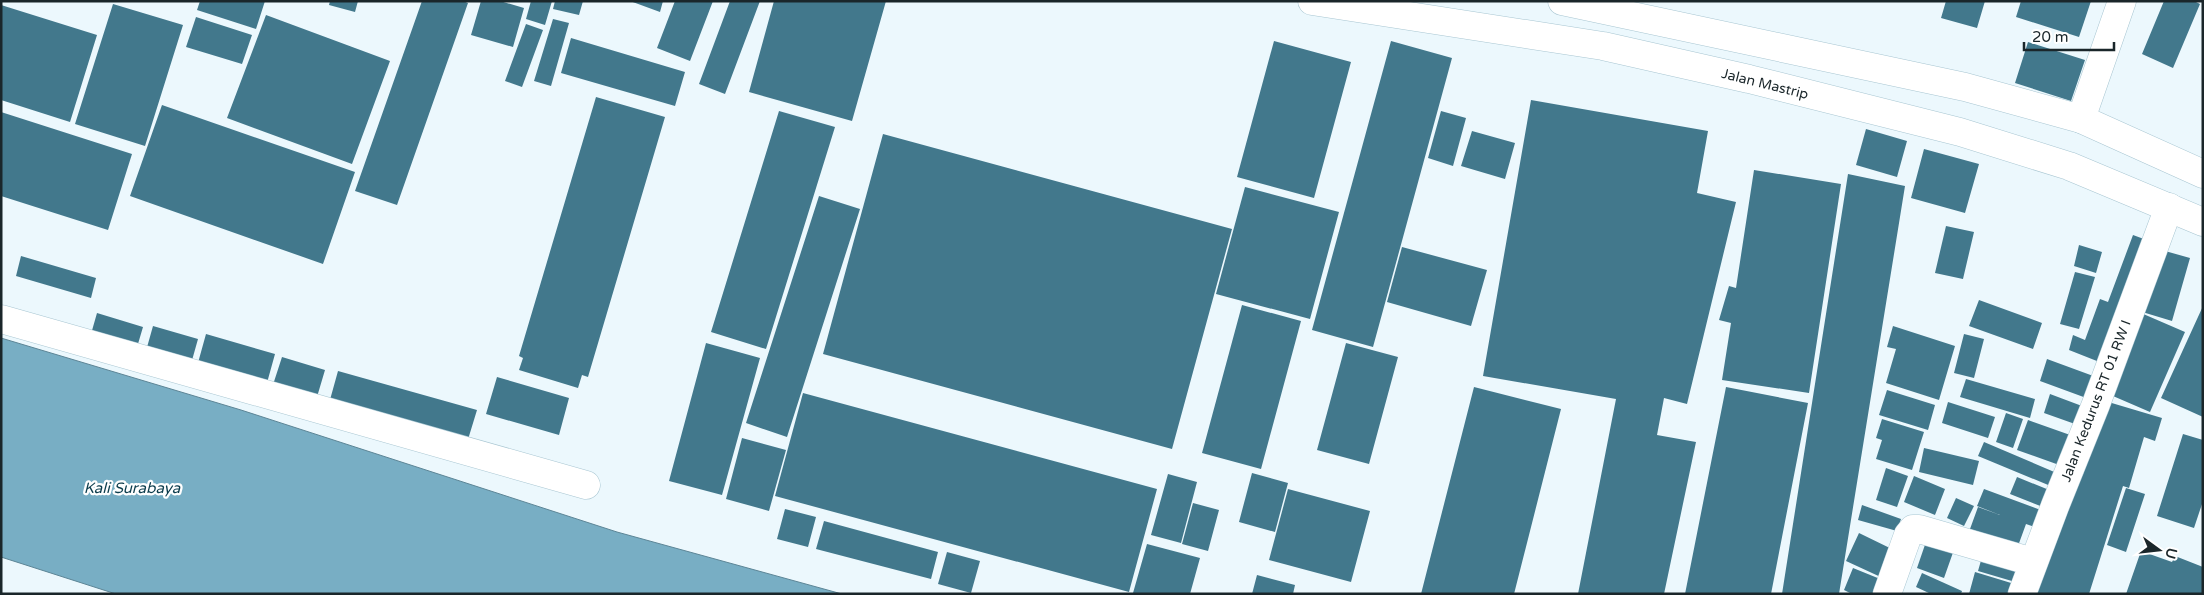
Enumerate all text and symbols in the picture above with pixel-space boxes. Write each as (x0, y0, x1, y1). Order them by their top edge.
scale bar (2024, 20, 2114, 52)
text: 20 m (2032, 28, 2069, 46)
street label: Jalan Mastrip (1720, 65, 1810, 103)
street label: Jalan Kedurus RT 01 RW I (2057, 318, 2135, 484)
water label: Kali Surabaya (84, 479, 181, 497)
north arrow (2134, 525, 2184, 575)
text: U (2161, 546, 2181, 561)

